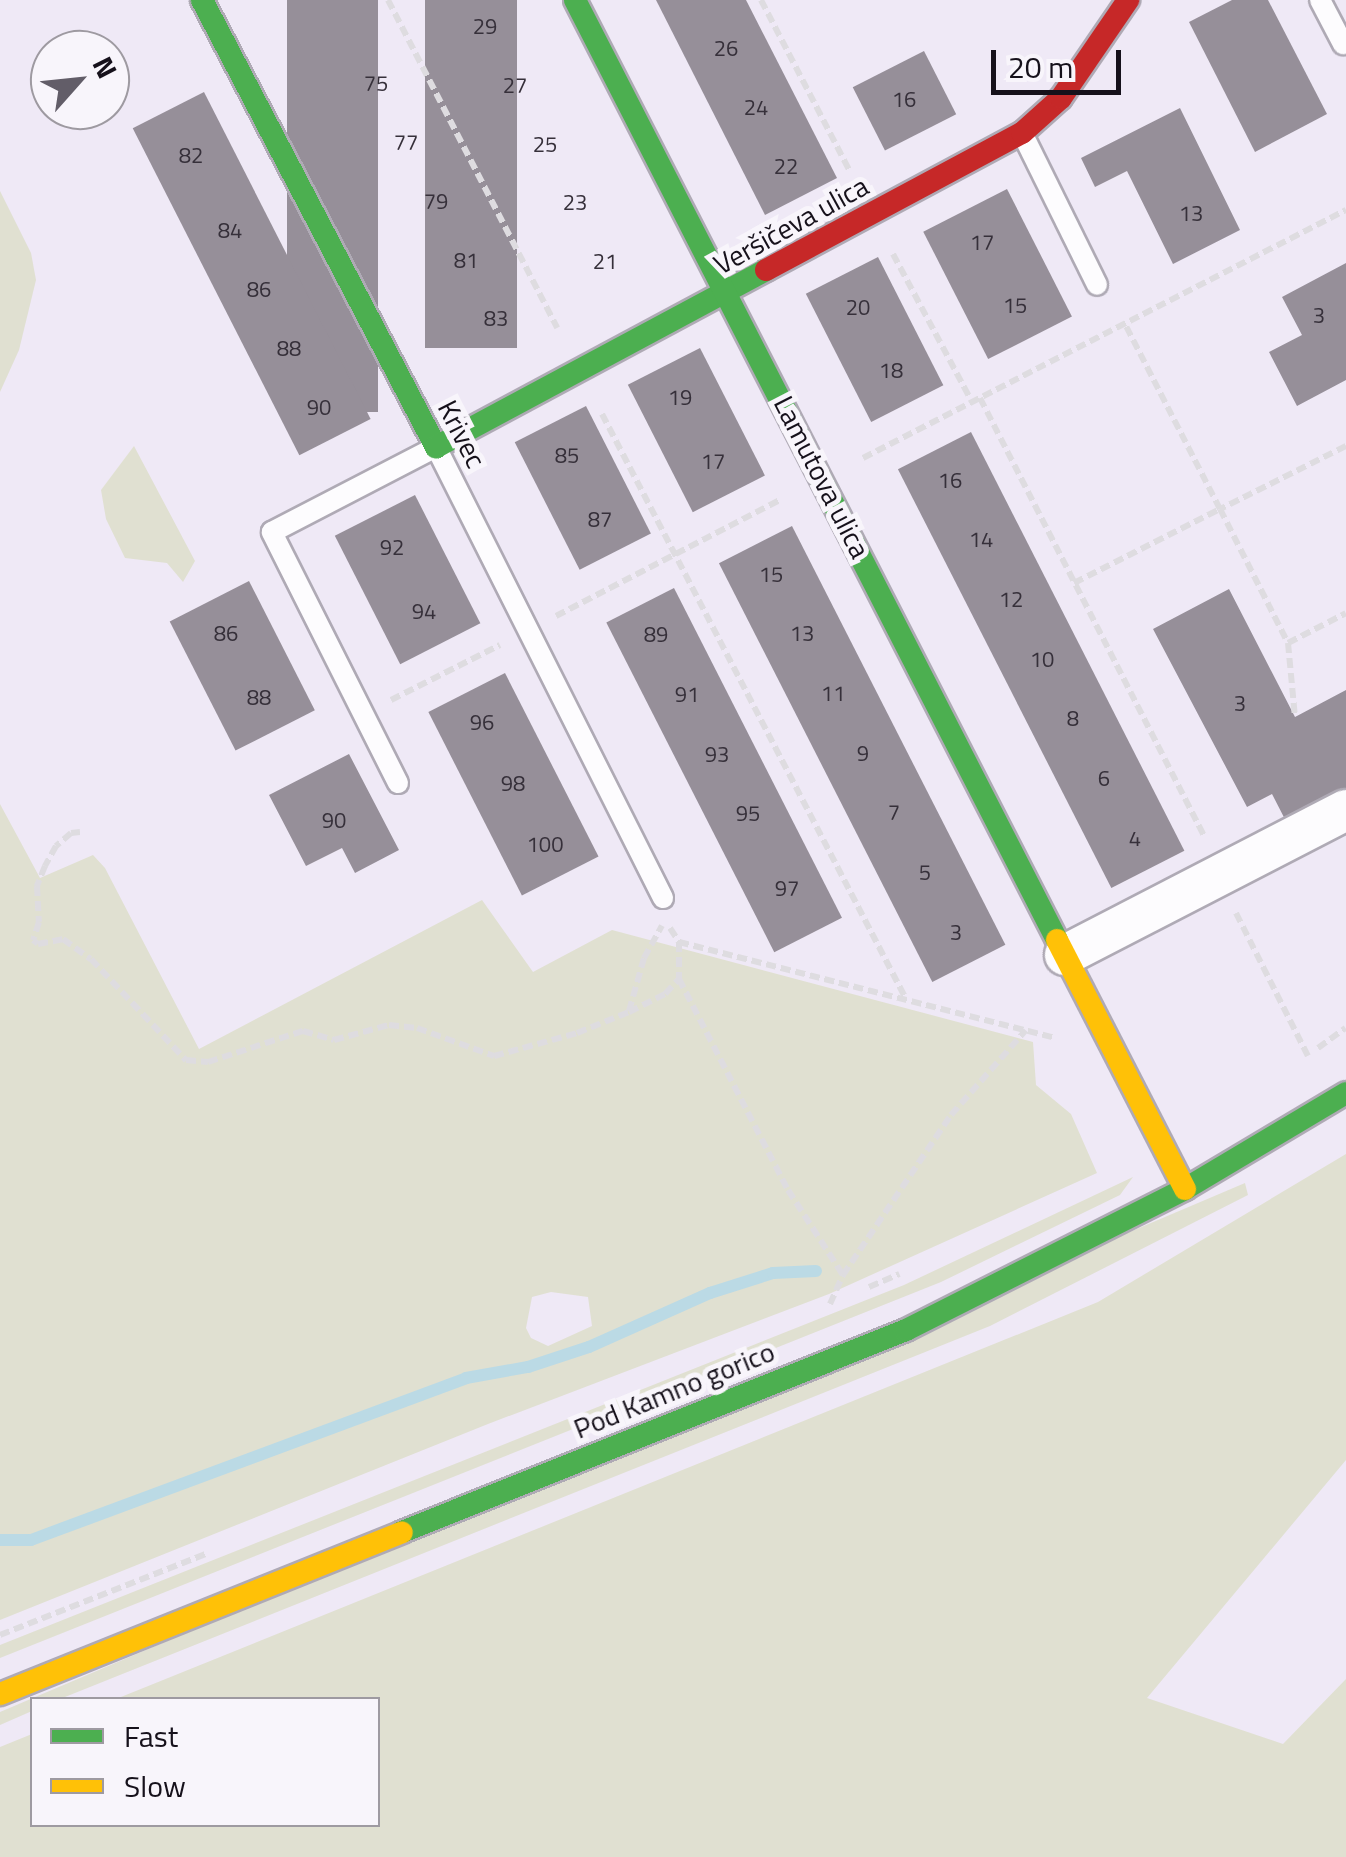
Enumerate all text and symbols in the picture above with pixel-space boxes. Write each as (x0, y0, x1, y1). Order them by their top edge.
house number: 29 (473, 14, 497, 40)
north arrow (30, 30, 130, 130)
scale bar (996, 30, 1126, 92)
house number: 26 (714, 36, 738, 62)
text: 20 m (1008, 44, 1073, 90)
text: N (82, 49, 129, 85)
house number: 75 (364, 71, 388, 97)
house number: 27 (503, 73, 527, 99)
house number: 16 (892, 87, 916, 113)
house number: 24 (744, 95, 768, 121)
house number: 77 (394, 130, 418, 156)
house number: 25 (533, 132, 557, 158)
house number: 82 (179, 143, 203, 169)
house number: 22 (774, 154, 798, 180)
street label: Veršičeva ulica (708, 169, 874, 281)
house number: 79 (424, 189, 448, 215)
house number: 23 (563, 190, 587, 216)
house number: 13 (1179, 201, 1203, 227)
house number: 84 (218, 218, 242, 244)
house number: 17 (970, 230, 994, 256)
house number: 81 (454, 248, 478, 274)
house number: 21 (593, 249, 617, 275)
house number: 86 (247, 277, 271, 303)
house number: 15 (1003, 293, 1027, 319)
house number: 20 (846, 295, 870, 321)
house number: 3 (1313, 303, 1325, 329)
house number: 83 (484, 306, 508, 332)
house number: 88 (277, 336, 301, 362)
house number: 18 (879, 358, 903, 384)
house number: 19 (668, 385, 692, 411)
street label: Lamutova ulica (767, 390, 877, 564)
house number: 90 (307, 395, 331, 421)
street label: Krivec (431, 395, 493, 473)
house number: 85 (555, 443, 579, 469)
house number: 17 (701, 449, 725, 475)
house number: 16 (938, 468, 962, 494)
house number: 87 (588, 507, 612, 533)
house number: 14 (969, 527, 993, 553)
house number: 92 (380, 535, 404, 561)
house number: 15 (759, 562, 783, 588)
house number: 12 (999, 587, 1023, 613)
house number: 94 (412, 599, 436, 625)
house number: 86 (214, 621, 238, 647)
house number: 13 (790, 621, 814, 647)
house number: 89 (644, 622, 668, 648)
house number: 10 (1030, 647, 1054, 673)
house number: 11 (821, 681, 845, 707)
house number: 91 (675, 682, 699, 708)
house number: 88 (247, 685, 271, 711)
house number: 3 (1234, 691, 1246, 717)
house number: 8 (1067, 706, 1079, 732)
house number: 96 (470, 710, 494, 736)
house number: 9 (857, 741, 869, 767)
house number: 93 (705, 742, 729, 768)
house number: 6 (1098, 766, 1110, 792)
house number: 98 (501, 771, 525, 797)
house number: 7 (888, 800, 900, 826)
house number: 95 (736, 801, 760, 827)
house number: 90 (322, 808, 346, 834)
house number: 4 (1129, 826, 1141, 852)
house number: 100 (527, 832, 563, 858)
house number: 5 (919, 860, 931, 886)
house number: 97 (775, 876, 799, 902)
house number: 3 (950, 920, 962, 946)
street label: Pod Kamno gorico (569, 1334, 779, 1446)
legend (30, 1697, 380, 1827)
text: Fast (124, 1713, 178, 1759)
text: Slow (124, 1763, 186, 1809)

